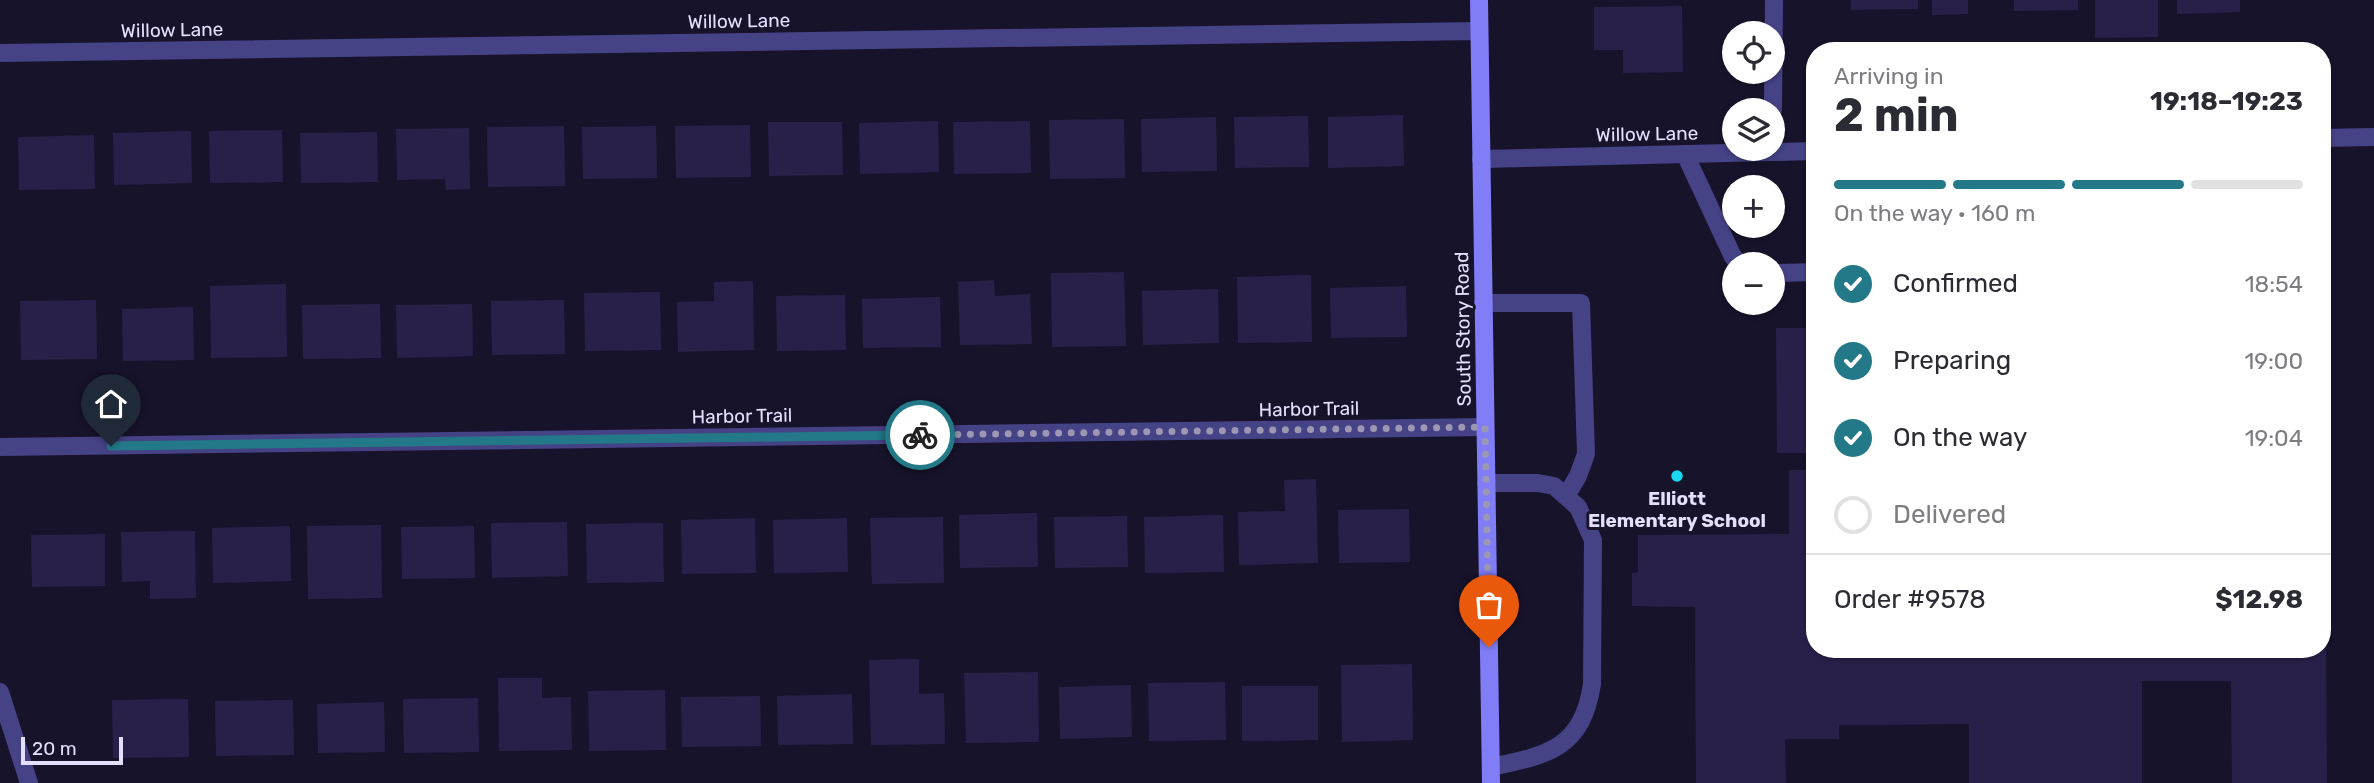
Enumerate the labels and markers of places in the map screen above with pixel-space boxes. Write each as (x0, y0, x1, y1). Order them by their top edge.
pin (81, 374, 141, 446)
marker: Elliott Elementary School (1669, 468, 1685, 484)
place label: Elliott Elementary School (1588, 487, 1766, 532)
pin (1459, 575, 1519, 647)

